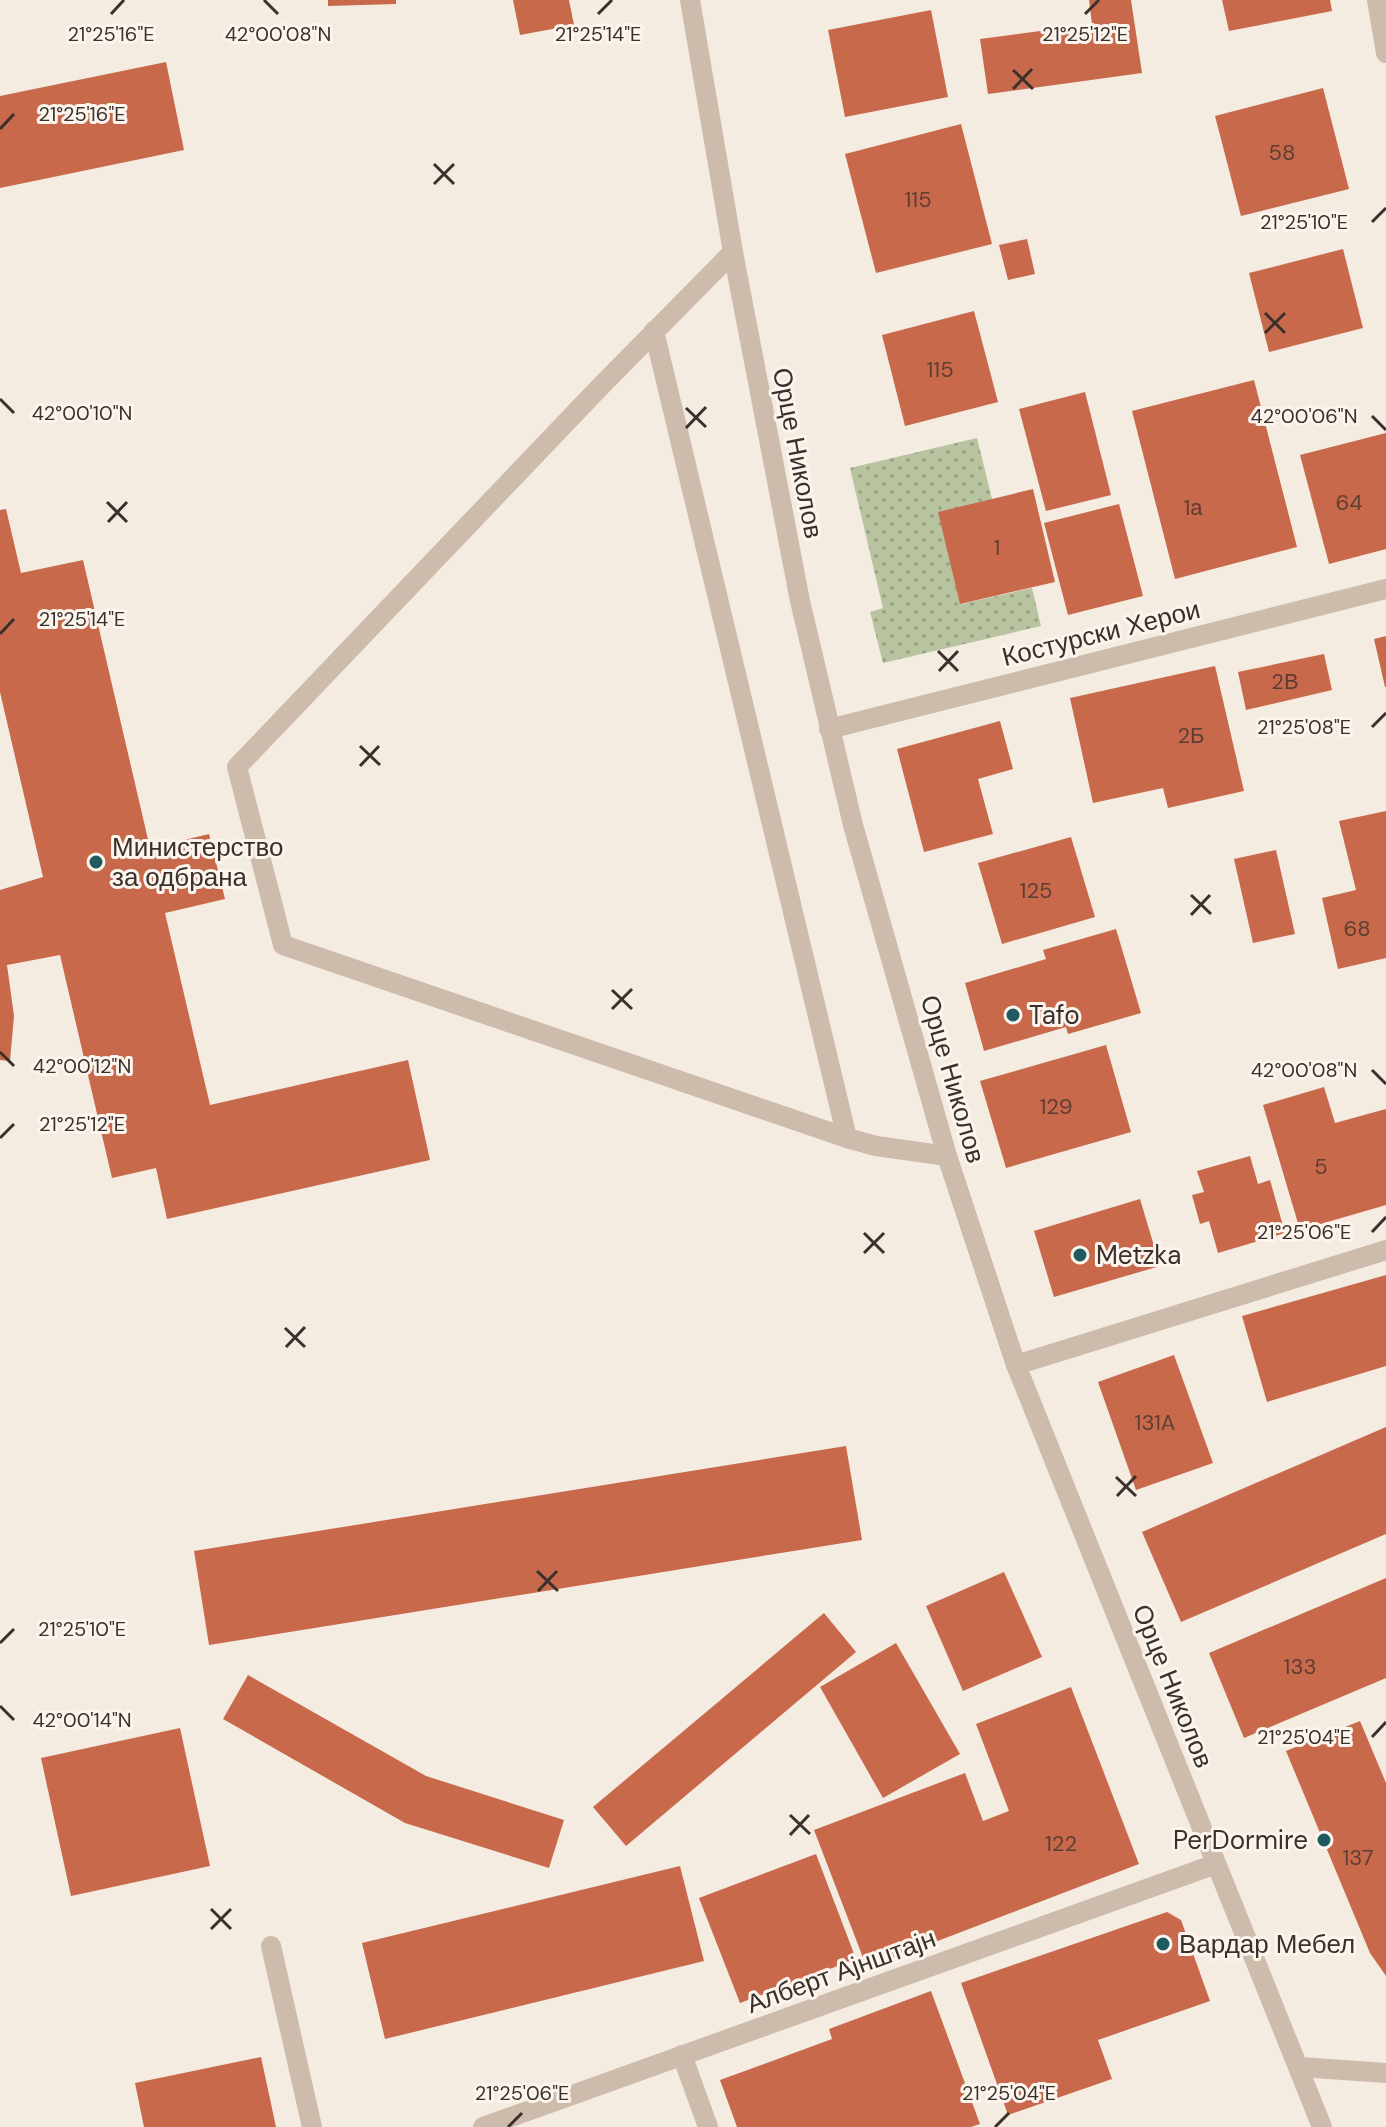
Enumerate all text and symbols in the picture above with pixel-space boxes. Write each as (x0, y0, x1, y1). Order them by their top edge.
text: 21°25'16"E (67, 21, 155, 47)
text: 42°00'08"N (225, 21, 331, 47)
text: 21°25'14"E (555, 21, 641, 47)
text: 21°25'12"E (1042, 21, 1128, 47)
text: 21°25'16"E (38, 101, 126, 127)
house number: 58 (1269, 138, 1295, 167)
house number: 115 (904, 185, 932, 214)
text: 21°25'10"E (1260, 209, 1348, 235)
house number: 115 (926, 355, 954, 384)
street label: Орце Николов (765, 365, 831, 541)
text: 42°00'10"N (32, 400, 132, 426)
text: 42°00'06"N (1251, 403, 1357, 429)
house number: 64 (1335, 488, 1363, 517)
house number: 1а (1183, 493, 1203, 522)
house number: 1 (994, 533, 1000, 562)
street label: Костурски Херои (998, 592, 1204, 674)
text: 21°25'14"E (39, 606, 125, 632)
house number: 2В (1271, 667, 1299, 696)
text: 21°25'08"E (1257, 714, 1351, 740)
house number: 2Б (1177, 721, 1205, 750)
place label: Министерство за одбрана (112, 830, 284, 894)
marker: Министерство за одбрана (87, 853, 105, 871)
house number: 125 (1020, 876, 1052, 905)
house number: 68 (1343, 914, 1371, 943)
street label: Орце Николов (913, 991, 993, 1167)
place label: Tafo (1029, 998, 1080, 1032)
marker: Tafo (1004, 1006, 1022, 1024)
text: 42°00'12"N (33, 1053, 131, 1079)
text: 42°00'08"N (1251, 1057, 1357, 1083)
house number: 129 (1039, 1092, 1073, 1121)
text: 21°25'12"E (39, 1111, 125, 1137)
house number: 5 (1314, 1152, 1328, 1181)
text: 21°25'06"E (1257, 1219, 1351, 1245)
place label: Metzka (1096, 1238, 1181, 1272)
marker: Metzka (1071, 1246, 1089, 1264)
house number: 131A (1135, 1408, 1175, 1437)
street label: Орце Николов (1125, 1599, 1221, 1773)
text: 21°25'10"E (38, 1616, 126, 1642)
house number: 133 (1284, 1652, 1316, 1681)
text: 42°00'14"N (32, 1707, 132, 1733)
text: 21°25'04"E (1257, 1724, 1351, 1750)
place label: PerDormire (1173, 1823, 1308, 1857)
house number: 122 (1045, 1829, 1077, 1858)
marker: PerDormire (1315, 1831, 1333, 1849)
house number: 137 (1342, 1843, 1374, 1872)
street label: Алберт Ајнштајн (742, 1921, 940, 2021)
place label: Вардар Мебел (1179, 1927, 1355, 1961)
marker: Вардар Мебел (1154, 1935, 1172, 1953)
text: 21°25'06"E (475, 2080, 569, 2106)
text: 21°25'04"E (962, 2080, 1056, 2106)

